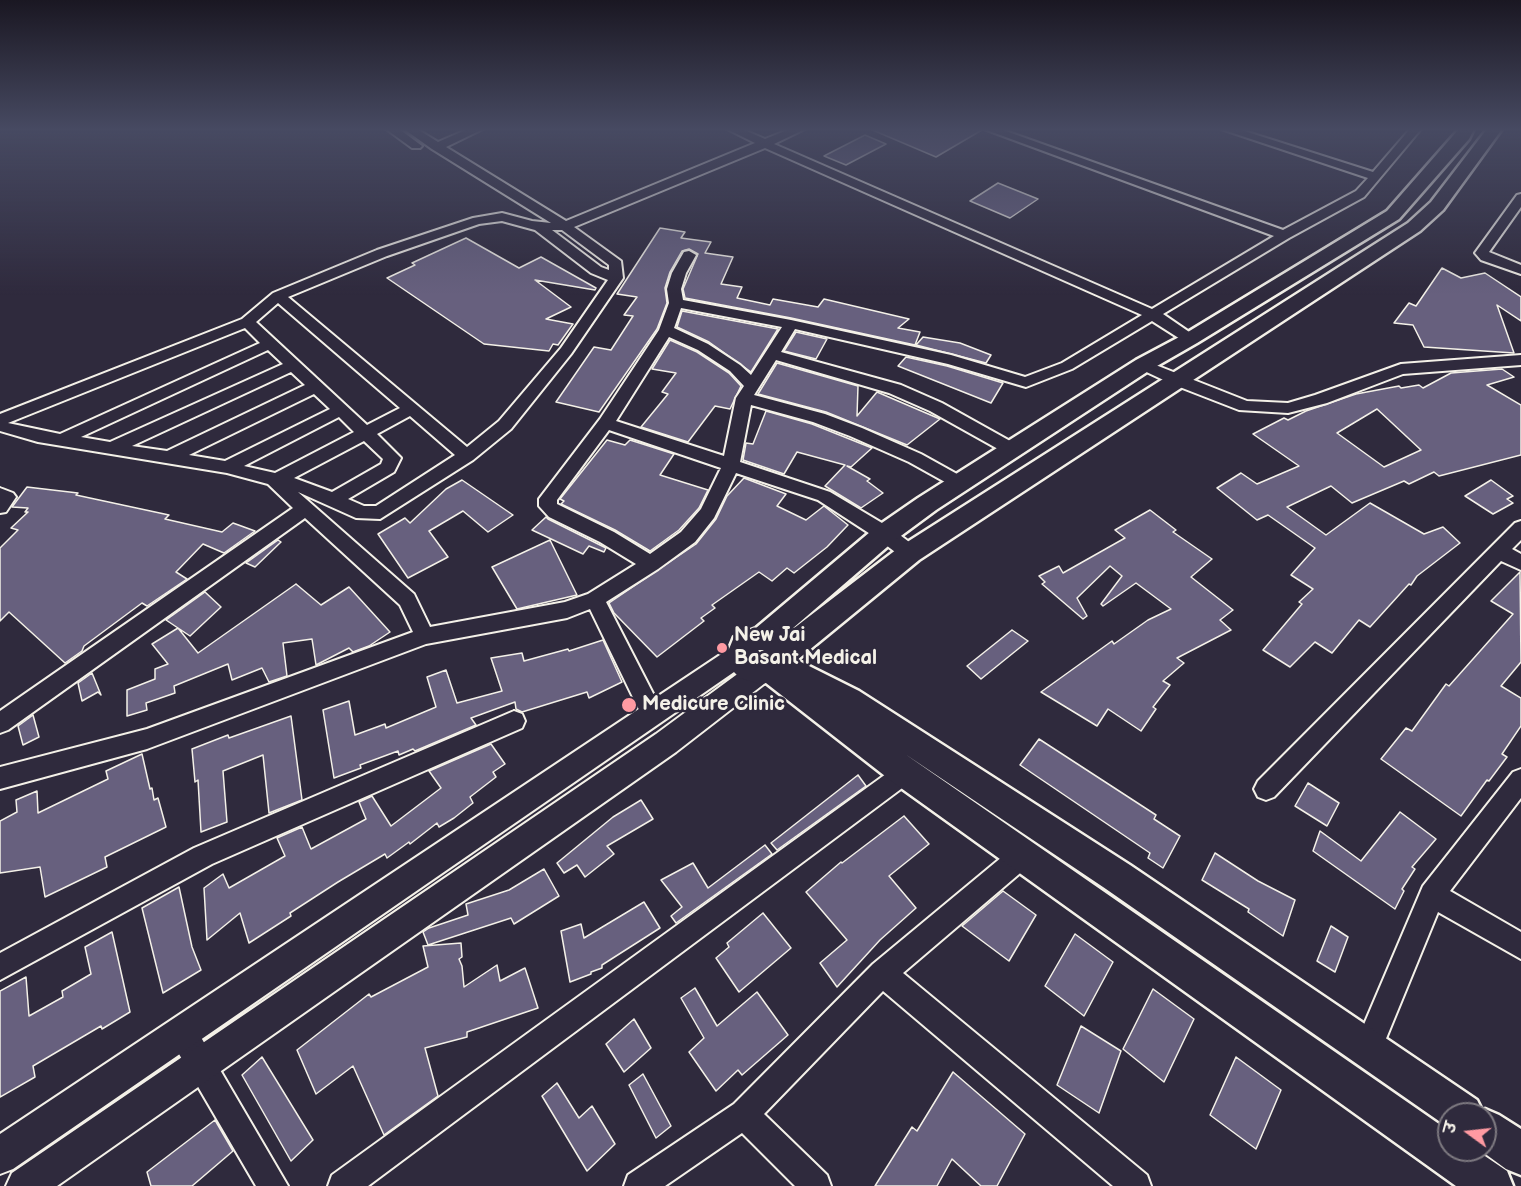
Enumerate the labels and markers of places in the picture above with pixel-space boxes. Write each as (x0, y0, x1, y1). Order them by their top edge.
place label: New Jai Basant Medical (734, 624, 877, 671)
marker: New Jai Basant Medical (715, 641, 729, 655)
place label: Medicure Clinic (642, 693, 785, 717)
marker: Medicure Clinic (620, 696, 638, 714)

